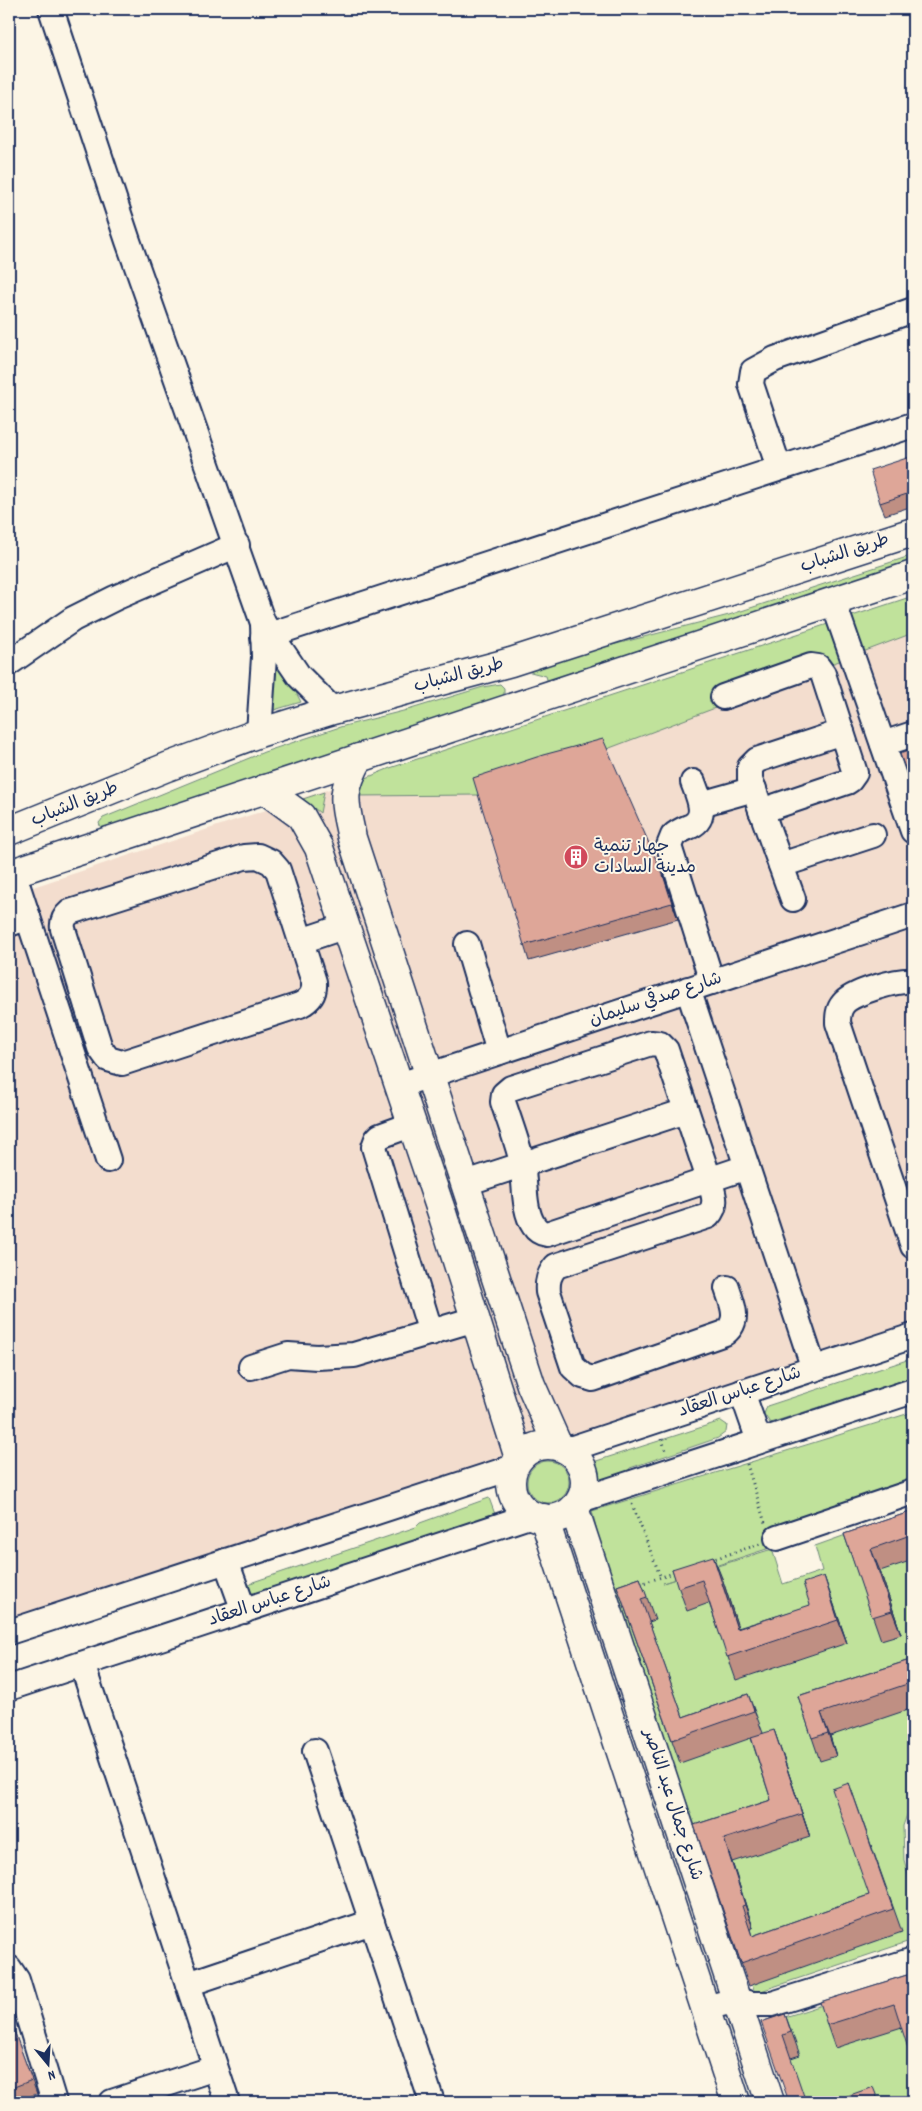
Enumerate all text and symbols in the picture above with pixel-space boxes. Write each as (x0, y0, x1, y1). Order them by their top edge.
street label: طريق الشباب (797, 528, 893, 580)
street label: طريق الشباب (411, 652, 507, 700)
street label: طريق الشباب (28, 776, 122, 834)
place label: جهاز تنمية مدينة السادات (594, 835, 696, 881)
building icon: جهاز تنمية مدينة السادات (563, 844, 589, 870)
street label: شارع صدقي سليمان (586, 965, 726, 1033)
street label: شارع عباس العقاد (675, 1361, 805, 1425)
street label: شارع عباس العقاد (205, 1570, 335, 1634)
street label: شارع جمال عبد الناصر (635, 1724, 708, 1884)
north arrow (22, 2038, 72, 2088)
text: N (45, 2064, 58, 2085)

